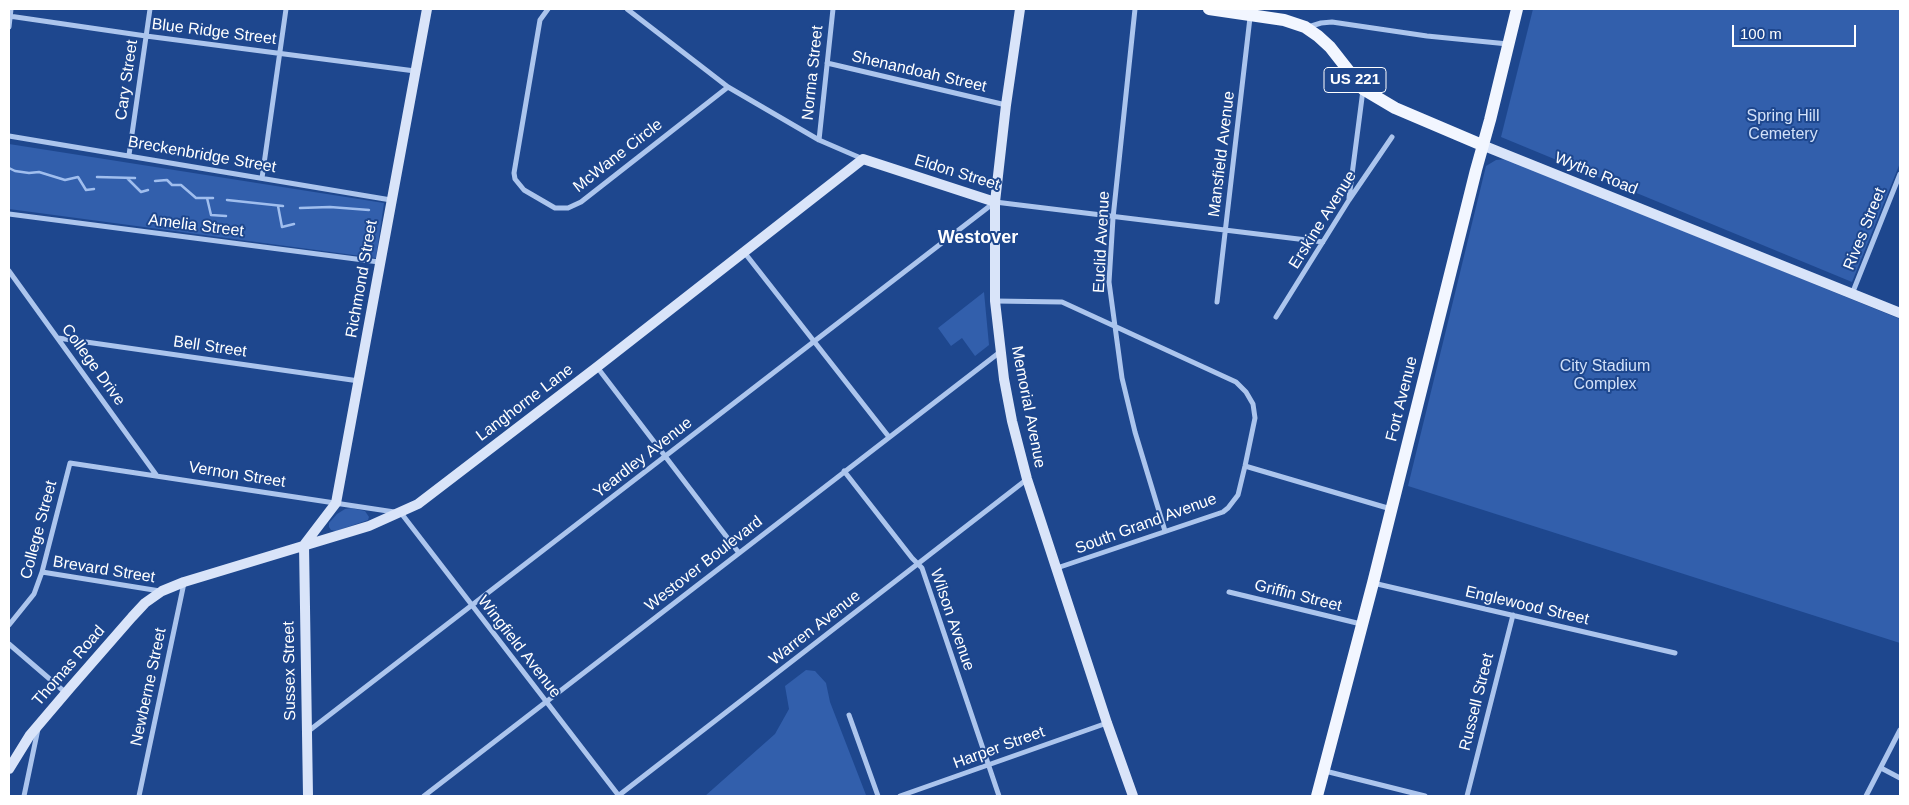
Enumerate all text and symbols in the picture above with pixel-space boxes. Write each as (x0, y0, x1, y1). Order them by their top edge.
street label: Blue Ridge Street (151, 15, 277, 49)
scale bar (1734, 15, 1858, 47)
street label: Norma Street (798, 25, 828, 121)
text: 100 m (1740, 25, 1782, 42)
street label: Cary Street (112, 39, 142, 121)
street label: Shenandoah Street (850, 47, 988, 97)
road number: US 221 (1324, 68, 1386, 92)
street label: Mansfield Avenue (1205, 90, 1239, 218)
park label: Spring Hill Cemetery (1747, 107, 1819, 145)
street label: McWane Circle (570, 115, 666, 197)
street label: Breckenbridge Street (126, 132, 278, 178)
street label: Wythe Road (1552, 149, 1640, 199)
street label: Eldon Street (912, 151, 1002, 195)
street label: Erskine Avenue (1285, 168, 1361, 272)
street label: Rives Street (1840, 185, 1890, 273)
street label: Euclid Avenue (1090, 191, 1114, 293)
street label: Amelia Street (147, 211, 245, 241)
street label: Richmond Street (342, 219, 382, 339)
district label: Westover (938, 227, 1018, 249)
street label: College Drive (57, 321, 129, 409)
street label: Bell Street (172, 332, 248, 362)
street label: Memorial Avenue (1007, 344, 1049, 470)
street label: Fort Avenue (1382, 355, 1422, 443)
park label: City Stadium Complex (1560, 357, 1650, 395)
street label: Langhorne Lane (473, 360, 577, 446)
street label: Yeardley Avenue (590, 413, 696, 503)
street label: Vernon Street (187, 458, 287, 492)
street label: College Street (17, 479, 61, 581)
street label: South Grand Avenue (1073, 489, 1219, 559)
street label: Westover Boulevard (641, 512, 767, 616)
street label: Brevard Street (52, 552, 156, 588)
street label: Wilson Avenue (926, 567, 978, 673)
street label: Griffin Street (1252, 576, 1344, 616)
street label: Englewood Street (1463, 582, 1591, 630)
street label: Warren Avenue (766, 586, 864, 670)
street label: Wingfield Avenue (473, 592, 565, 702)
street label: Sussex Street (280, 621, 300, 721)
street label: Thomas Road (29, 622, 109, 710)
street label: Newberne Street (127, 626, 171, 748)
street label: Russell Street (1456, 651, 1498, 753)
street label: Harper Street (951, 723, 1047, 773)

